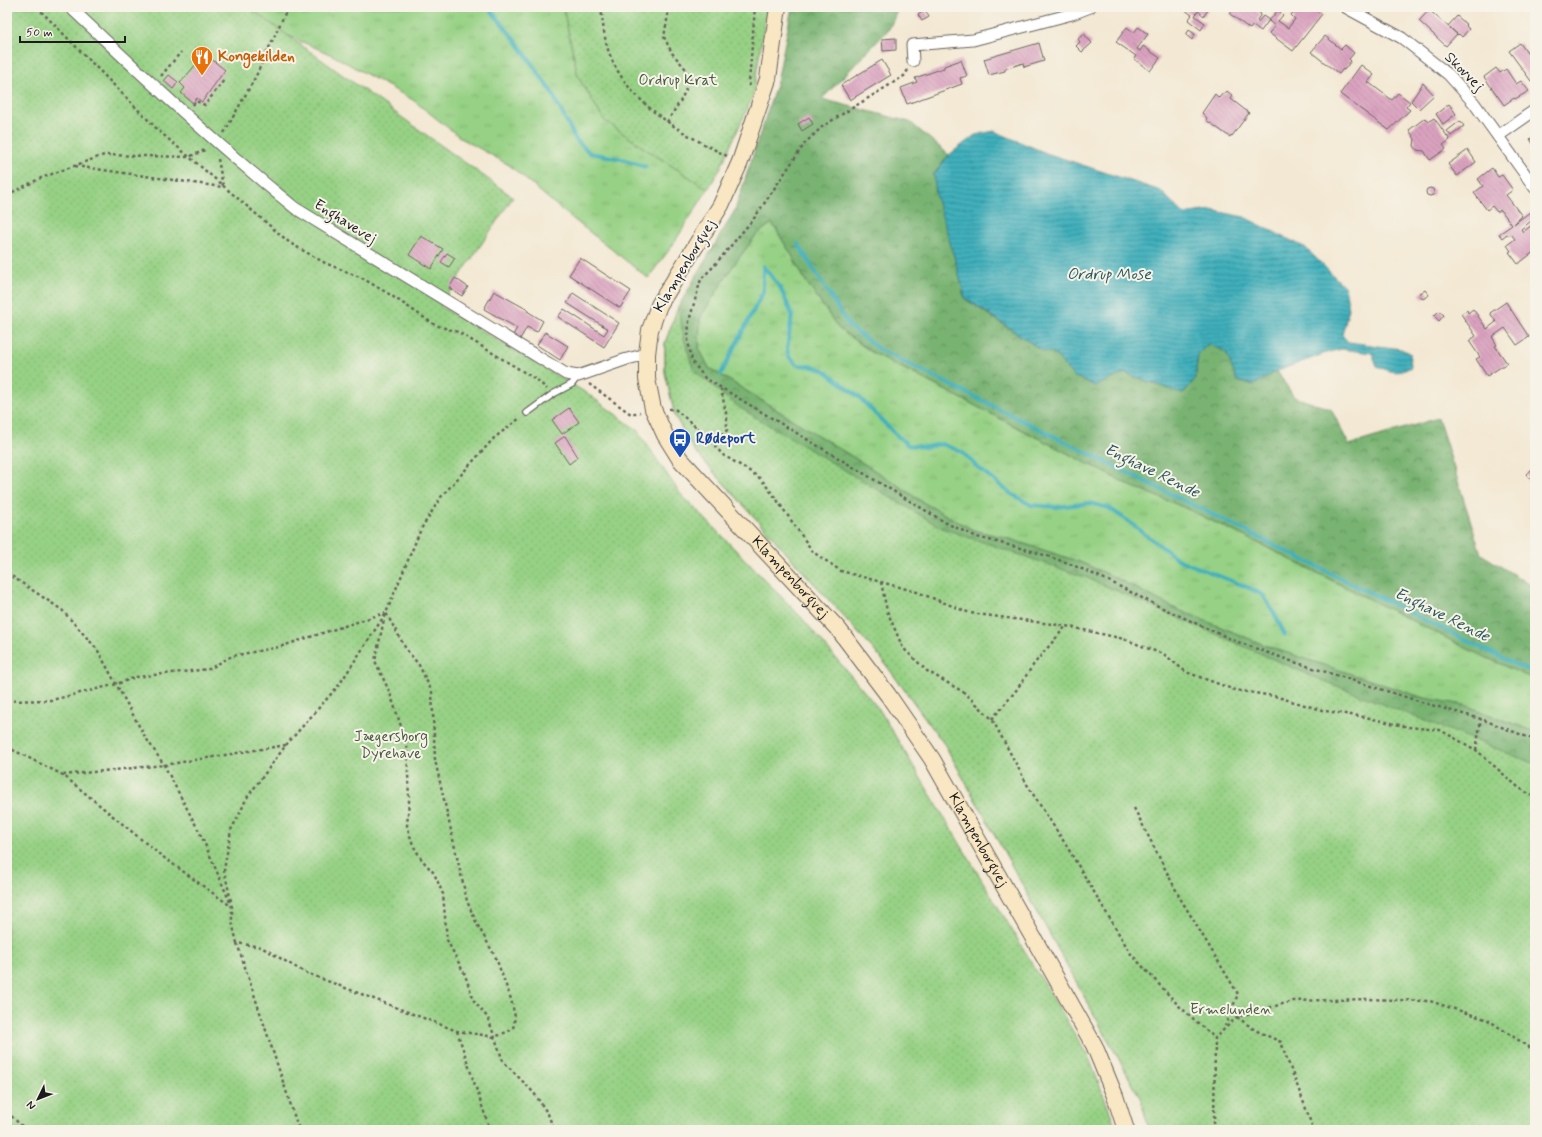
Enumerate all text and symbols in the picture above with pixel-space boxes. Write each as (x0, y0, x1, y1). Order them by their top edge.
scale bar (20, 18, 125, 44)
text: 50 m (26, 25, 53, 41)
restaurant icon: Kongekilden (189, 44, 215, 77)
place label: Kongekilden (218, 47, 295, 69)
street label: Skovvej (1440, 48, 1488, 96)
park label: Ordrup Krat (639, 71, 718, 91)
street label: Enghavevej (309, 195, 380, 250)
street label: Klampenborgvej (649, 216, 722, 317)
water label: Ordrup Mose (1067, 264, 1152, 285)
bus stop icon: Rødeport (667, 426, 693, 459)
place label: Rødeport (696, 429, 757, 449)
water label: Enghave Rende (1100, 439, 1204, 505)
street label: Klampenborgvej (747, 532, 833, 623)
water label: Enghave Rende (1390, 583, 1494, 649)
park label: Jægersborg Dyrehave (354, 727, 428, 764)
street label: Klampenborgvej (943, 789, 1013, 891)
park label: Ermelunden (1190, 1000, 1272, 1020)
north arrow (18, 1079, 58, 1119)
text: N (24, 1098, 39, 1113)

